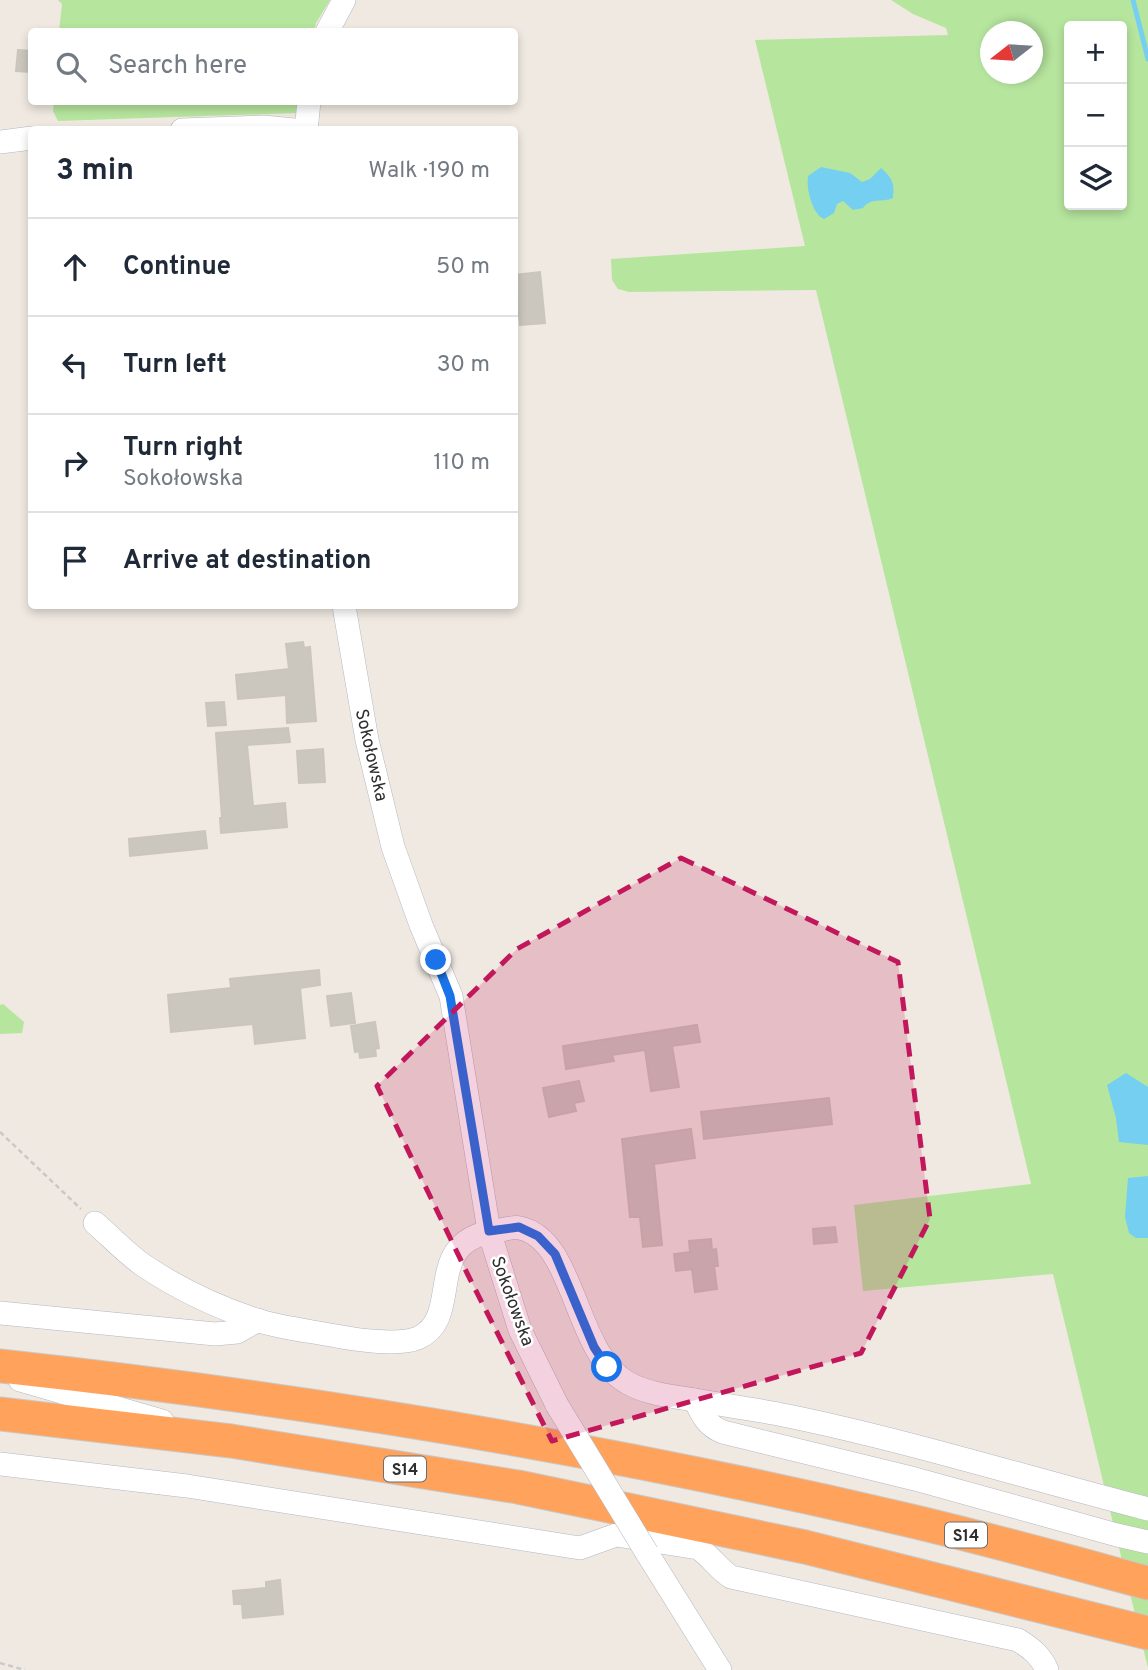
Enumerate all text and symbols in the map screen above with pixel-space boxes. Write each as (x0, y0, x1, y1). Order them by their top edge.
north arrow (980, 21, 1043, 84)
map controls (1064, 21, 1127, 210)
button: + (1064, 21, 1127, 84)
search box (28, 28, 518, 105)
icon: search (52, 48, 90, 86)
text: Search here (108, 50, 247, 83)
button: − (1064, 84, 1127, 147)
button: layers (1064, 147, 1127, 210)
text: 3 min (56, 153, 134, 190)
text: Walk · 190 m (368, 157, 490, 186)
icon: ahead (56, 248, 94, 286)
text: Continue (123, 251, 231, 284)
text: 50 m (436, 253, 490, 282)
icon: left (56, 346, 94, 384)
text: Turn left (123, 349, 227, 382)
text: 30 m (437, 351, 490, 380)
text: Turn right (123, 432, 243, 465)
icon: right (56, 444, 94, 482)
text: 110 m (433, 449, 490, 478)
text: Sokołowska (123, 465, 243, 494)
icon: arrive (56, 542, 94, 580)
text: Arrive at destination (123, 545, 371, 578)
street label: Sokołowska (349, 707, 392, 804)
route end (420, 944, 451, 975)
street label: Sokołowska (485, 1253, 538, 1350)
route start (591, 1351, 622, 1382)
road number: S14 (384, 1456, 426, 1482)
road number: S14 (945, 1522, 987, 1548)

